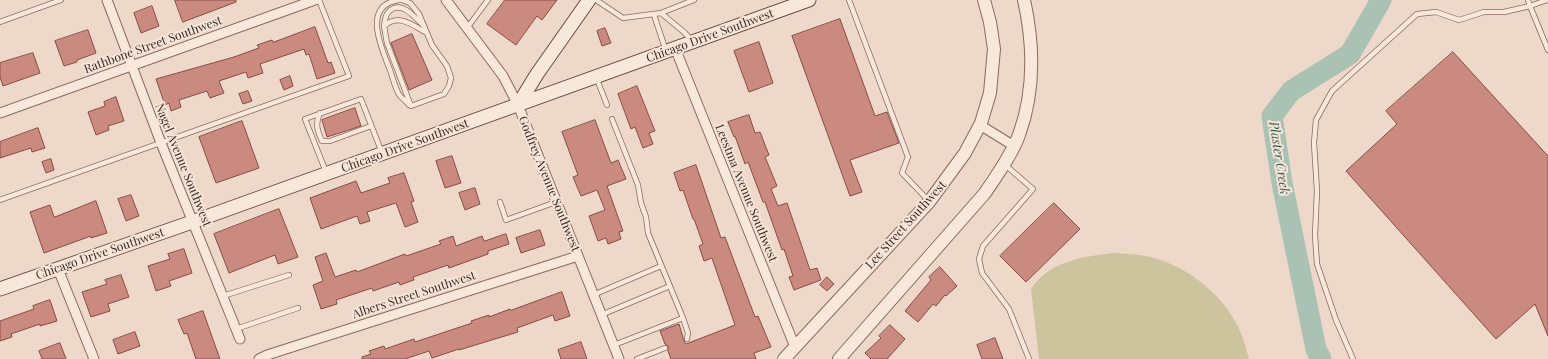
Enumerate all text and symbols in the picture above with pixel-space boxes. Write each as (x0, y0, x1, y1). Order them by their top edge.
street label: Chicago Drive Southwest (644, 6, 776, 66)
street label: Rathbone Street Southwest (82, 13, 224, 77)
street label: Nagel Avenue Southwest (152, 101, 214, 229)
street label: Godfrey Avenue Southwest (515, 114, 583, 254)
street label: Chicago Drive Southwest (339, 116, 471, 176)
water label: Plaster Creek (1266, 120, 1292, 196)
street label: Leestma Avenue Southwest (712, 122, 780, 264)
street label: Lee Street Southwest (863, 178, 949, 272)
street label: Chicago Drive Southwest (34, 225, 166, 283)
street label: Albers Street Southwest (351, 268, 477, 322)

